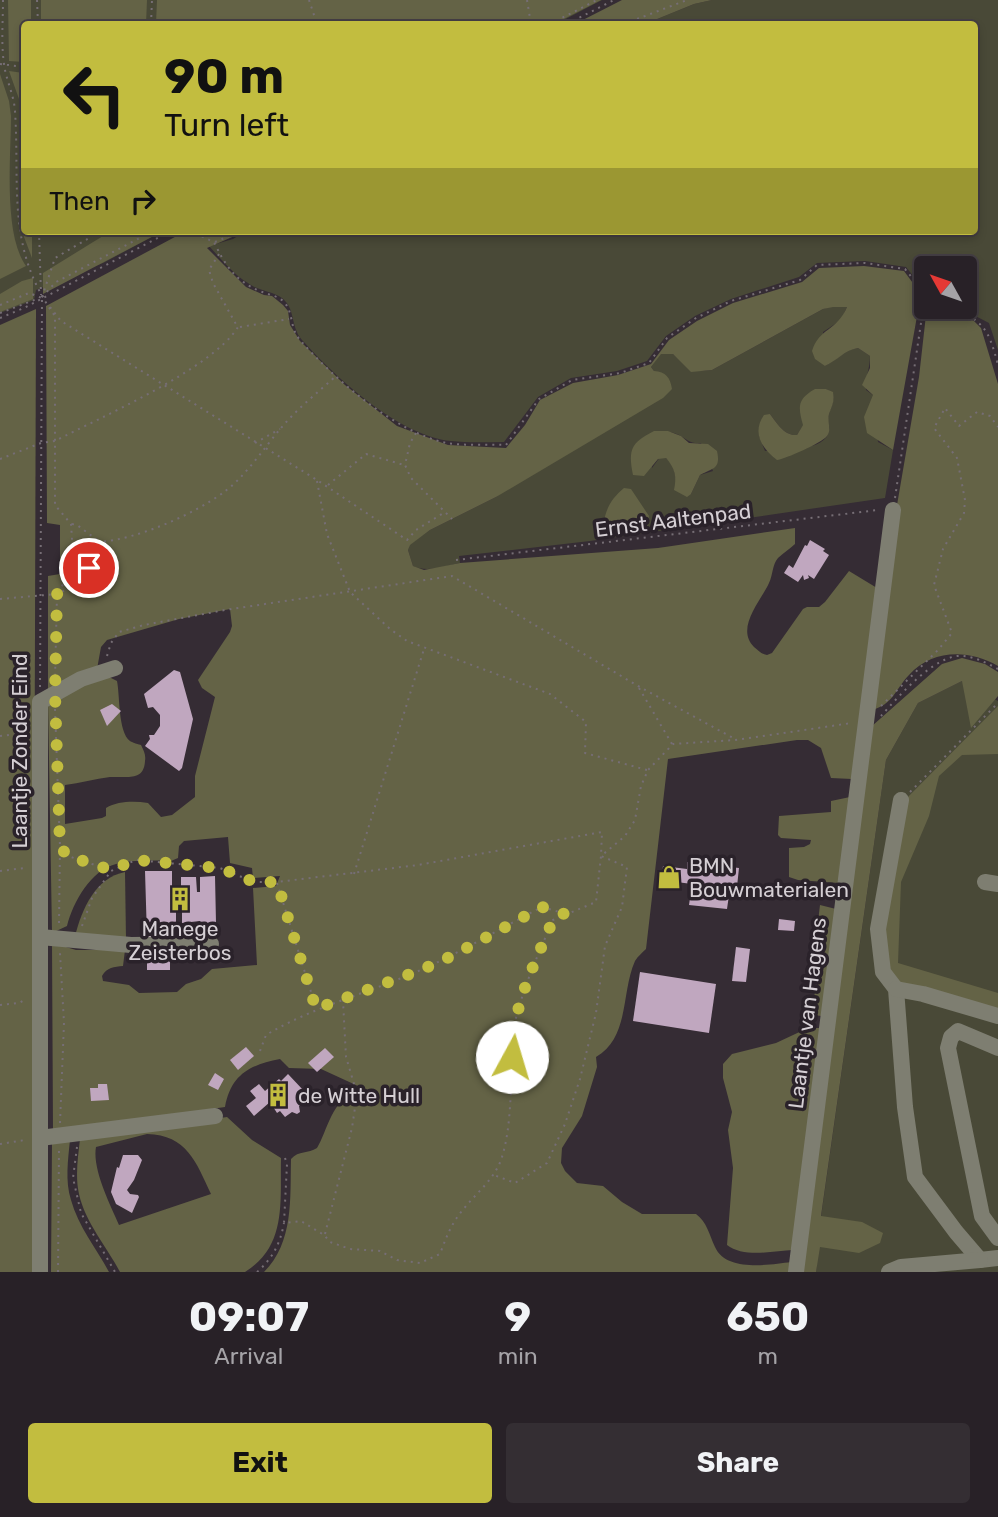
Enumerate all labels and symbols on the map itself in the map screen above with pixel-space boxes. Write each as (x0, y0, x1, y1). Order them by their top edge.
north arrow (914, 256, 976, 318)
street label: Ernst Aaltenpad (594, 498, 752, 542)
pin (59, 538, 119, 598)
street label: Laantje Zonder Eind (7, 653, 32, 849)
place label: BMN Bouwmaterialen (689, 853, 849, 902)
shop icon: BMN Bouwmaterialen (655, 863, 683, 891)
building icon: Manege Zeisterbos (166, 885, 194, 913)
place label: Manege Zeisterbos (128, 916, 232, 965)
street label: Laantje van Hagens (783, 916, 831, 1110)
position arrow (475, 1020, 549, 1094)
building icon: de Witte Hull (264, 1081, 292, 1109)
place label: de Witte Hull (298, 1083, 420, 1108)

